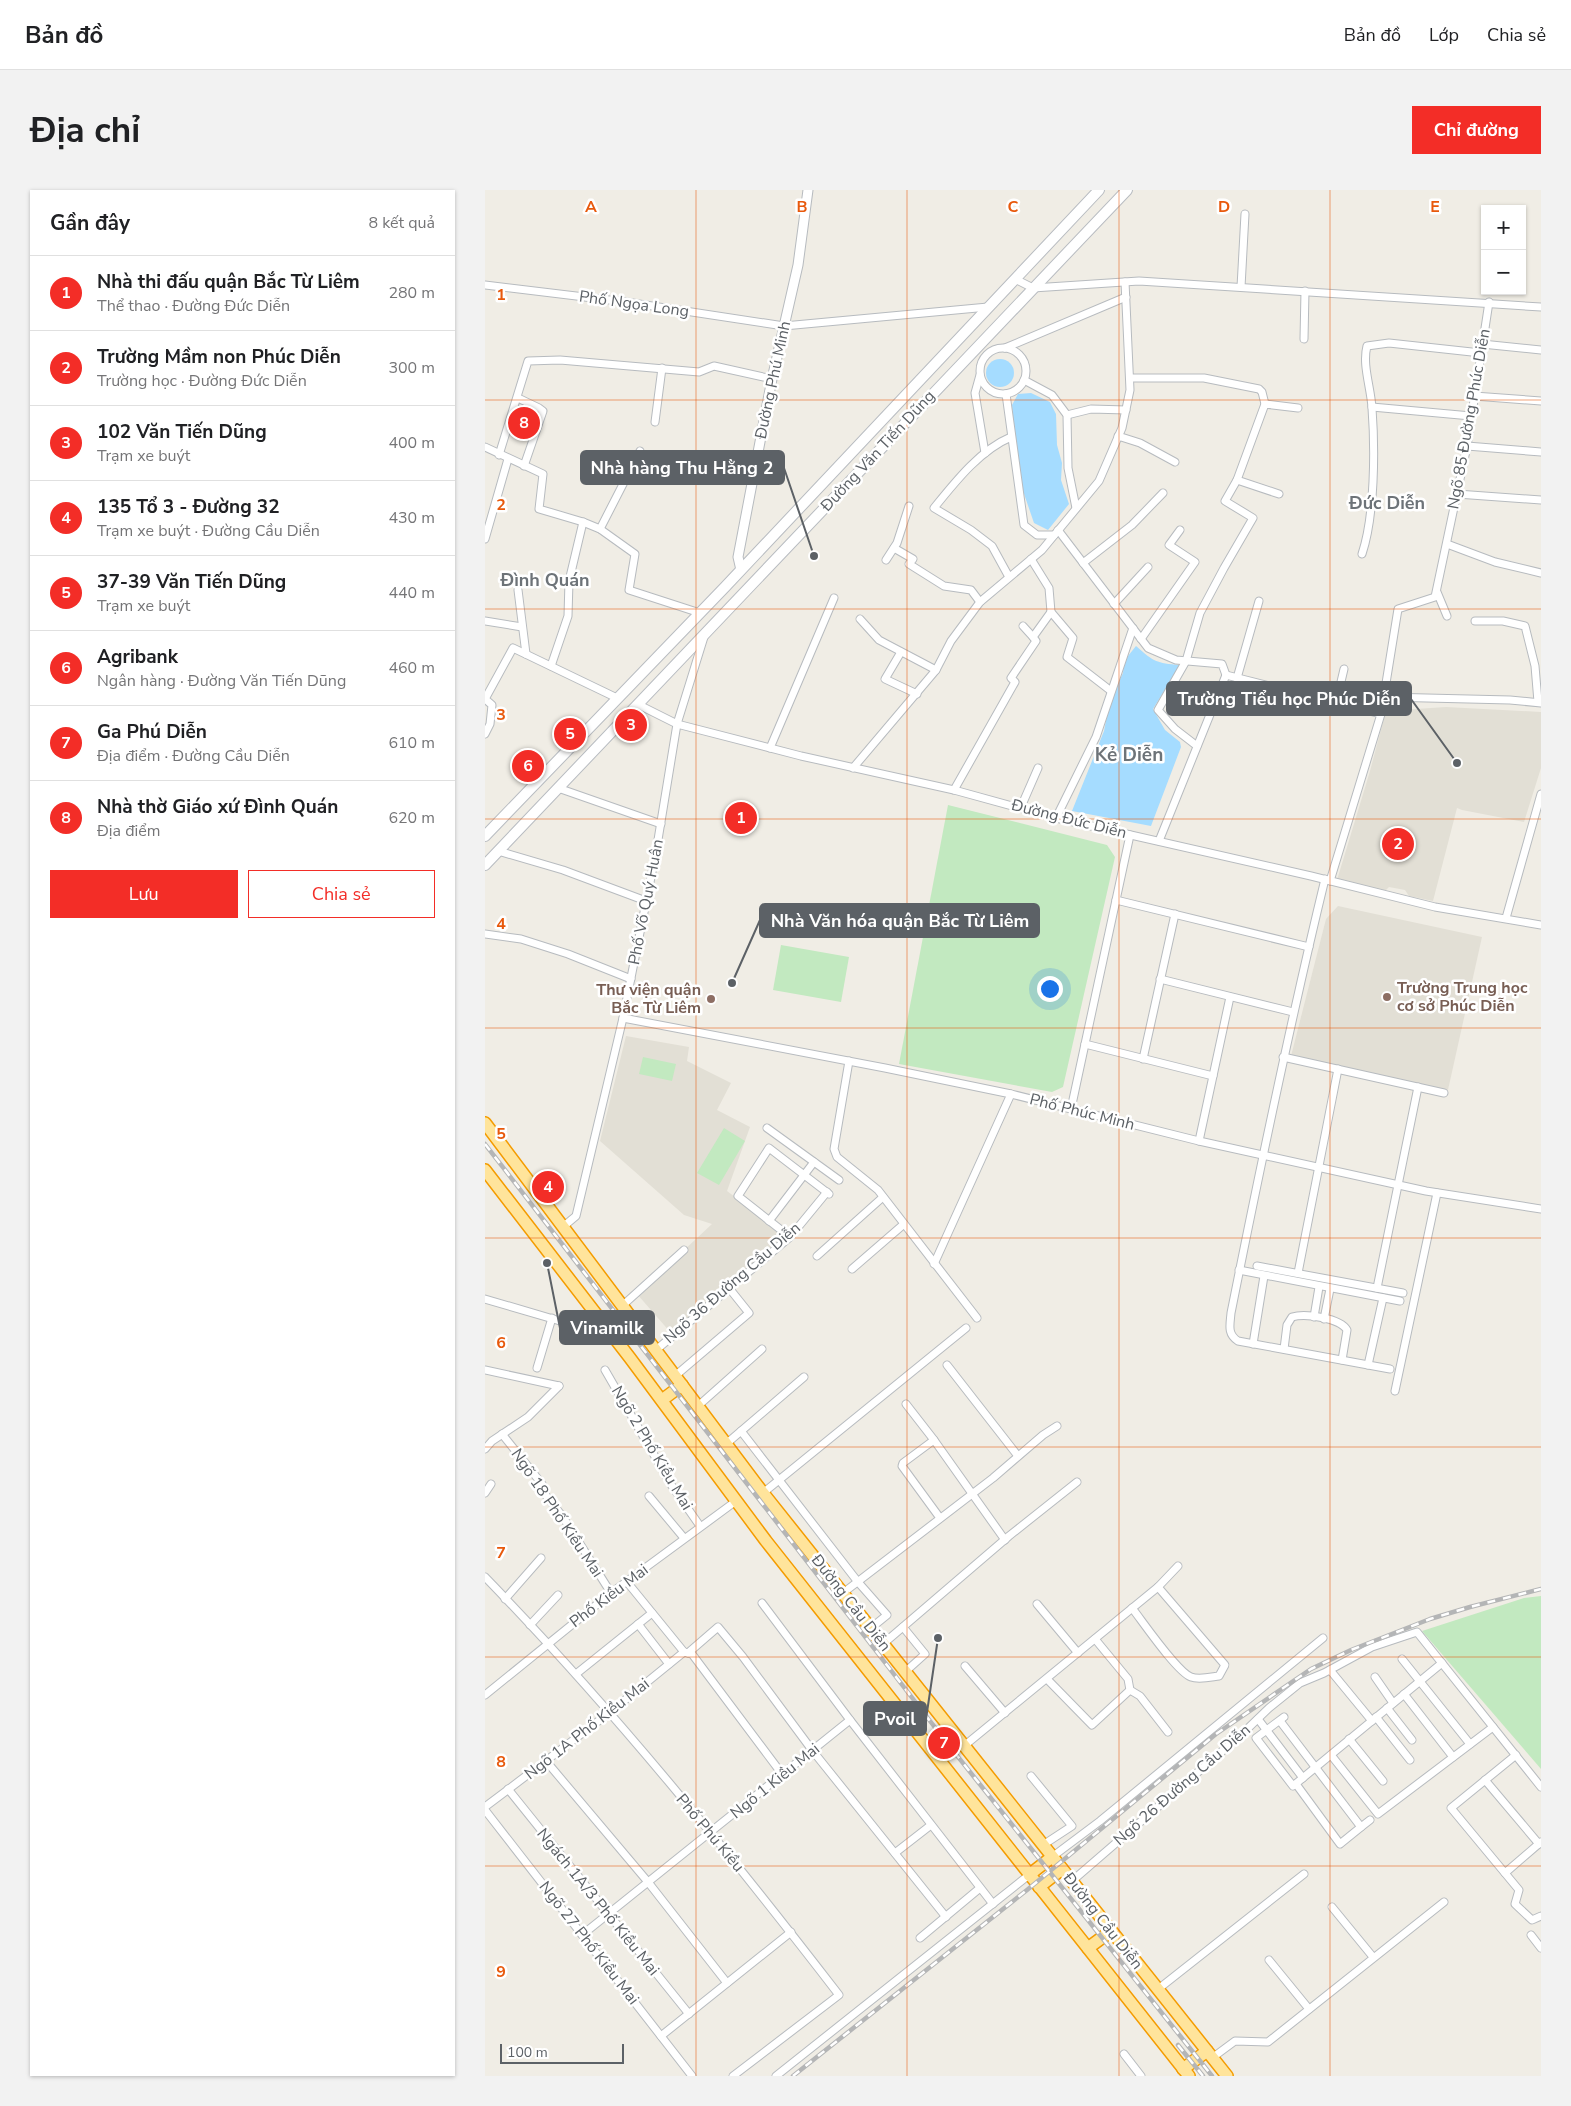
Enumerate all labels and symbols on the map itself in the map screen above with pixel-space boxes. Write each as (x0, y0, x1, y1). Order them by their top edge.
text: A (585, 196, 597, 218)
text: B (796, 196, 808, 218)
text: C (1008, 196, 1019, 218)
text: D (1218, 196, 1230, 218)
text: E (1430, 196, 1440, 218)
text: 1 (496, 284, 506, 306)
street label: Phố Ngọa Long (578, 285, 690, 323)
street label: Đường Phú Minh (750, 319, 796, 442)
street label: Ngõ 85 Đường Phúc Diễn (1442, 327, 1496, 511)
street label: Đường Văn Tiến Dũng (815, 386, 940, 517)
pin: 8 (508, 404, 540, 442)
callout: Nhà hàng Thu Hằng 2 (581, 451, 784, 484)
text: Nhà hàng Thu Hằng 2 (590, 456, 774, 480)
district label: Đức Diễn (1348, 491, 1425, 515)
text: 2 (496, 494, 506, 516)
district label: Đình Quán (499, 568, 590, 592)
callout: Trường Tiểu học Phúc Diễn (1167, 682, 1411, 715)
text: Trường Tiểu học Phúc Diễn (1177, 687, 1401, 711)
text: 3 (496, 704, 506, 726)
pin: 3 (615, 706, 647, 744)
pin: 5 (554, 715, 586, 753)
district label: Kẻ Diễn (1095, 742, 1163, 768)
pin: 6 (512, 747, 544, 785)
street label: Đường Đức Diễn (1008, 794, 1129, 844)
pin: 1 (725, 799, 757, 837)
pin: 2 (1382, 825, 1414, 863)
street label: Phố Võ Quý Huân (623, 837, 669, 967)
callout: Nhà Văn hóa quận Bắc Từ Liêm (760, 904, 1039, 937)
text: Nhà Văn hóa quận Bắc Từ Liêm (771, 909, 1029, 933)
text: 4 (496, 913, 506, 935)
your location (1037, 976, 1063, 1002)
place label: Trường Trung học cơ sở Phúc Diễn (1397, 977, 1528, 1017)
place label: Thư viện quận Bắc Từ Liêm (596, 979, 701, 1019)
marker: Trường Trung học cơ sở Phúc Diễn (1381, 991, 1393, 1003)
marker: Thư viện quận Bắc Từ Liêm (705, 993, 717, 1005)
street label: Phố Phúc Minh (1027, 1088, 1137, 1136)
text: 5 (496, 1123, 506, 1145)
pin: 4 (532, 1168, 564, 1206)
street label: Ngõ 36 Đường Cầu Diễn (659, 1217, 805, 1349)
callout: Vinamilk (560, 1311, 654, 1344)
text: Vinamilk (569, 1316, 644, 1340)
text: 6 (496, 1332, 506, 1354)
street label: Ngõ 2 Phố Kiều Mai (606, 1382, 698, 1514)
street label: Ngõ 18 Phố Kiều Mai (506, 1444, 608, 1582)
text: 7 (496, 1542, 506, 1564)
street label: Đường Cầu Diễn (806, 1549, 896, 1656)
street label: Phố Kiều Mai (565, 1559, 653, 1633)
street label: Ngõ 1A Phố Kiều Mai (520, 1673, 654, 1785)
callout: Pvoil (864, 1702, 926, 1735)
text: Pvoil (874, 1707, 916, 1731)
street label: Ngõ 26 Đường Cầu Diễn (1109, 1719, 1255, 1851)
pin: 7 (928, 1724, 960, 1762)
street label: Ngõ 1 Kiều Mai (726, 1738, 824, 1824)
text: 8 (496, 1751, 506, 1773)
street label: Phố Phú Kiều (671, 1789, 749, 1877)
street label: Ngách 1A/3 Phố Kiều Mai (532, 1824, 664, 1980)
street label: Đường Cầu Diễn (1058, 1867, 1148, 1974)
street label: Ngõ 27 Phố Kiều Mai (534, 1877, 644, 2009)
text: 9 (496, 1961, 506, 1983)
scale bar (500, 2041, 624, 2064)

